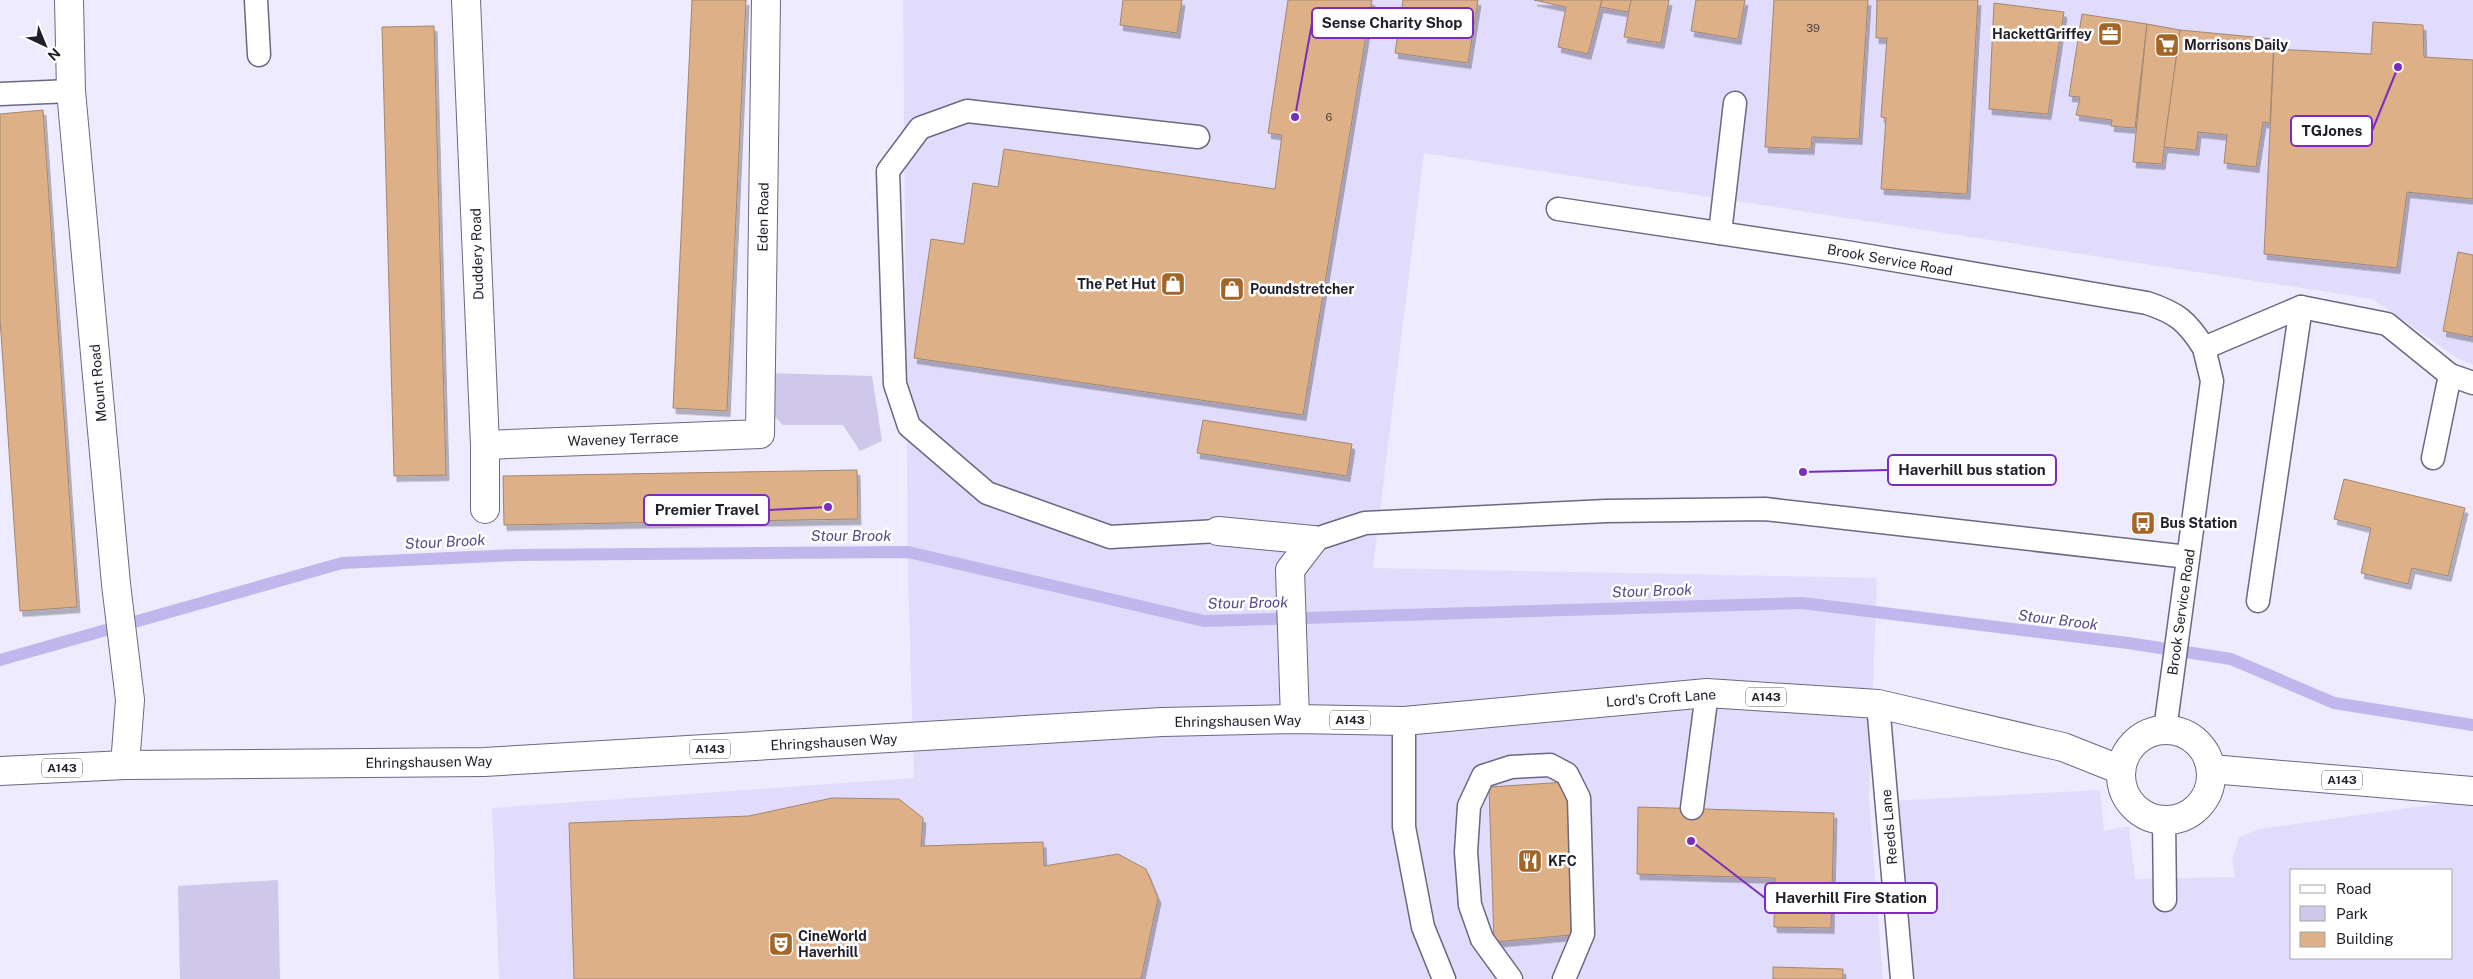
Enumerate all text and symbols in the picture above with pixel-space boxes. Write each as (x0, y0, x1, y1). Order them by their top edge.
callout: Sense Charity Shop (1312, 8, 1473, 38)
text: Sense Charity Shop (1322, 14, 1462, 31)
north arrow (20, 20, 70, 70)
office icon: HackettGriffey (2097, 21, 2123, 47)
house number: 39 (1806, 22, 1820, 34)
place label: HackettGriffey (1992, 26, 2092, 42)
supermarket icon: Morrisons Daily (2154, 32, 2180, 58)
place label: Morrisons Daily (2184, 37, 2288, 53)
text: N (45, 45, 64, 64)
house number: 6 (1326, 111, 1333, 123)
callout: TGJones (2291, 116, 2372, 146)
text: TGJones (2302, 122, 2362, 139)
street label: Eden Road (754, 182, 772, 252)
street label: Duddery Road (467, 208, 487, 300)
street label: Brook Service Road (1826, 241, 1954, 279)
shop icon: The Pet Hut (1160, 271, 1186, 297)
place label: The Pet Hut (1077, 276, 1156, 292)
shop icon: Poundstretcher (1219, 276, 1245, 302)
place label: Poundstretcher (1250, 281, 1354, 297)
street label: Mount Road (87, 343, 109, 423)
street label: Waveney Terrace (567, 429, 679, 449)
callout: Haverhill bus station (1888, 455, 2056, 485)
text: Haverhill bus station (1898, 461, 2046, 478)
callout: Premier Travel (644, 495, 769, 525)
text: Premier Travel (655, 501, 759, 518)
bus stop icon: Bus Station (2130, 510, 2156, 536)
place label: Bus Station (2160, 515, 2237, 531)
water label: Stour Brook (811, 527, 892, 544)
water label: Stour Brook (404, 531, 487, 552)
street label: Brook Service Road (2164, 548, 2198, 676)
water label: Stour Brook (1611, 581, 1693, 600)
water label: Stour Brook (1208, 593, 1289, 612)
water label: Stour Brook (2017, 606, 2100, 633)
street label: Lord's Croft Lane (1605, 686, 1717, 710)
road number: A143 (1746, 688, 1786, 706)
road number: A143 (1330, 710, 1370, 730)
street label: Ehringshausen Way (1174, 712, 1302, 730)
street label: Ehringshausen Way (770, 731, 898, 753)
road number: A143 (690, 740, 730, 759)
street label: Ehringshausen Way (365, 753, 493, 771)
road number: A143 (42, 758, 82, 778)
road number: A143 (2322, 770, 2362, 790)
street label: Reeds Lane (1878, 789, 1900, 865)
restaurant icon: KFC (1517, 848, 1543, 874)
place label: KFC (1548, 853, 1577, 869)
legend (2290, 869, 2453, 959)
text: Road (2336, 880, 2372, 897)
callout: Haverhill Fire Station (1765, 883, 1937, 913)
text: Haverhill Fire Station (1775, 889, 1927, 906)
text: Park (2336, 905, 2368, 922)
place label: CineWorld Haverhill (798, 928, 867, 960)
text: Building (2336, 930, 2394, 947)
theatre icon: CineWorld Haverhill (768, 931, 794, 957)

